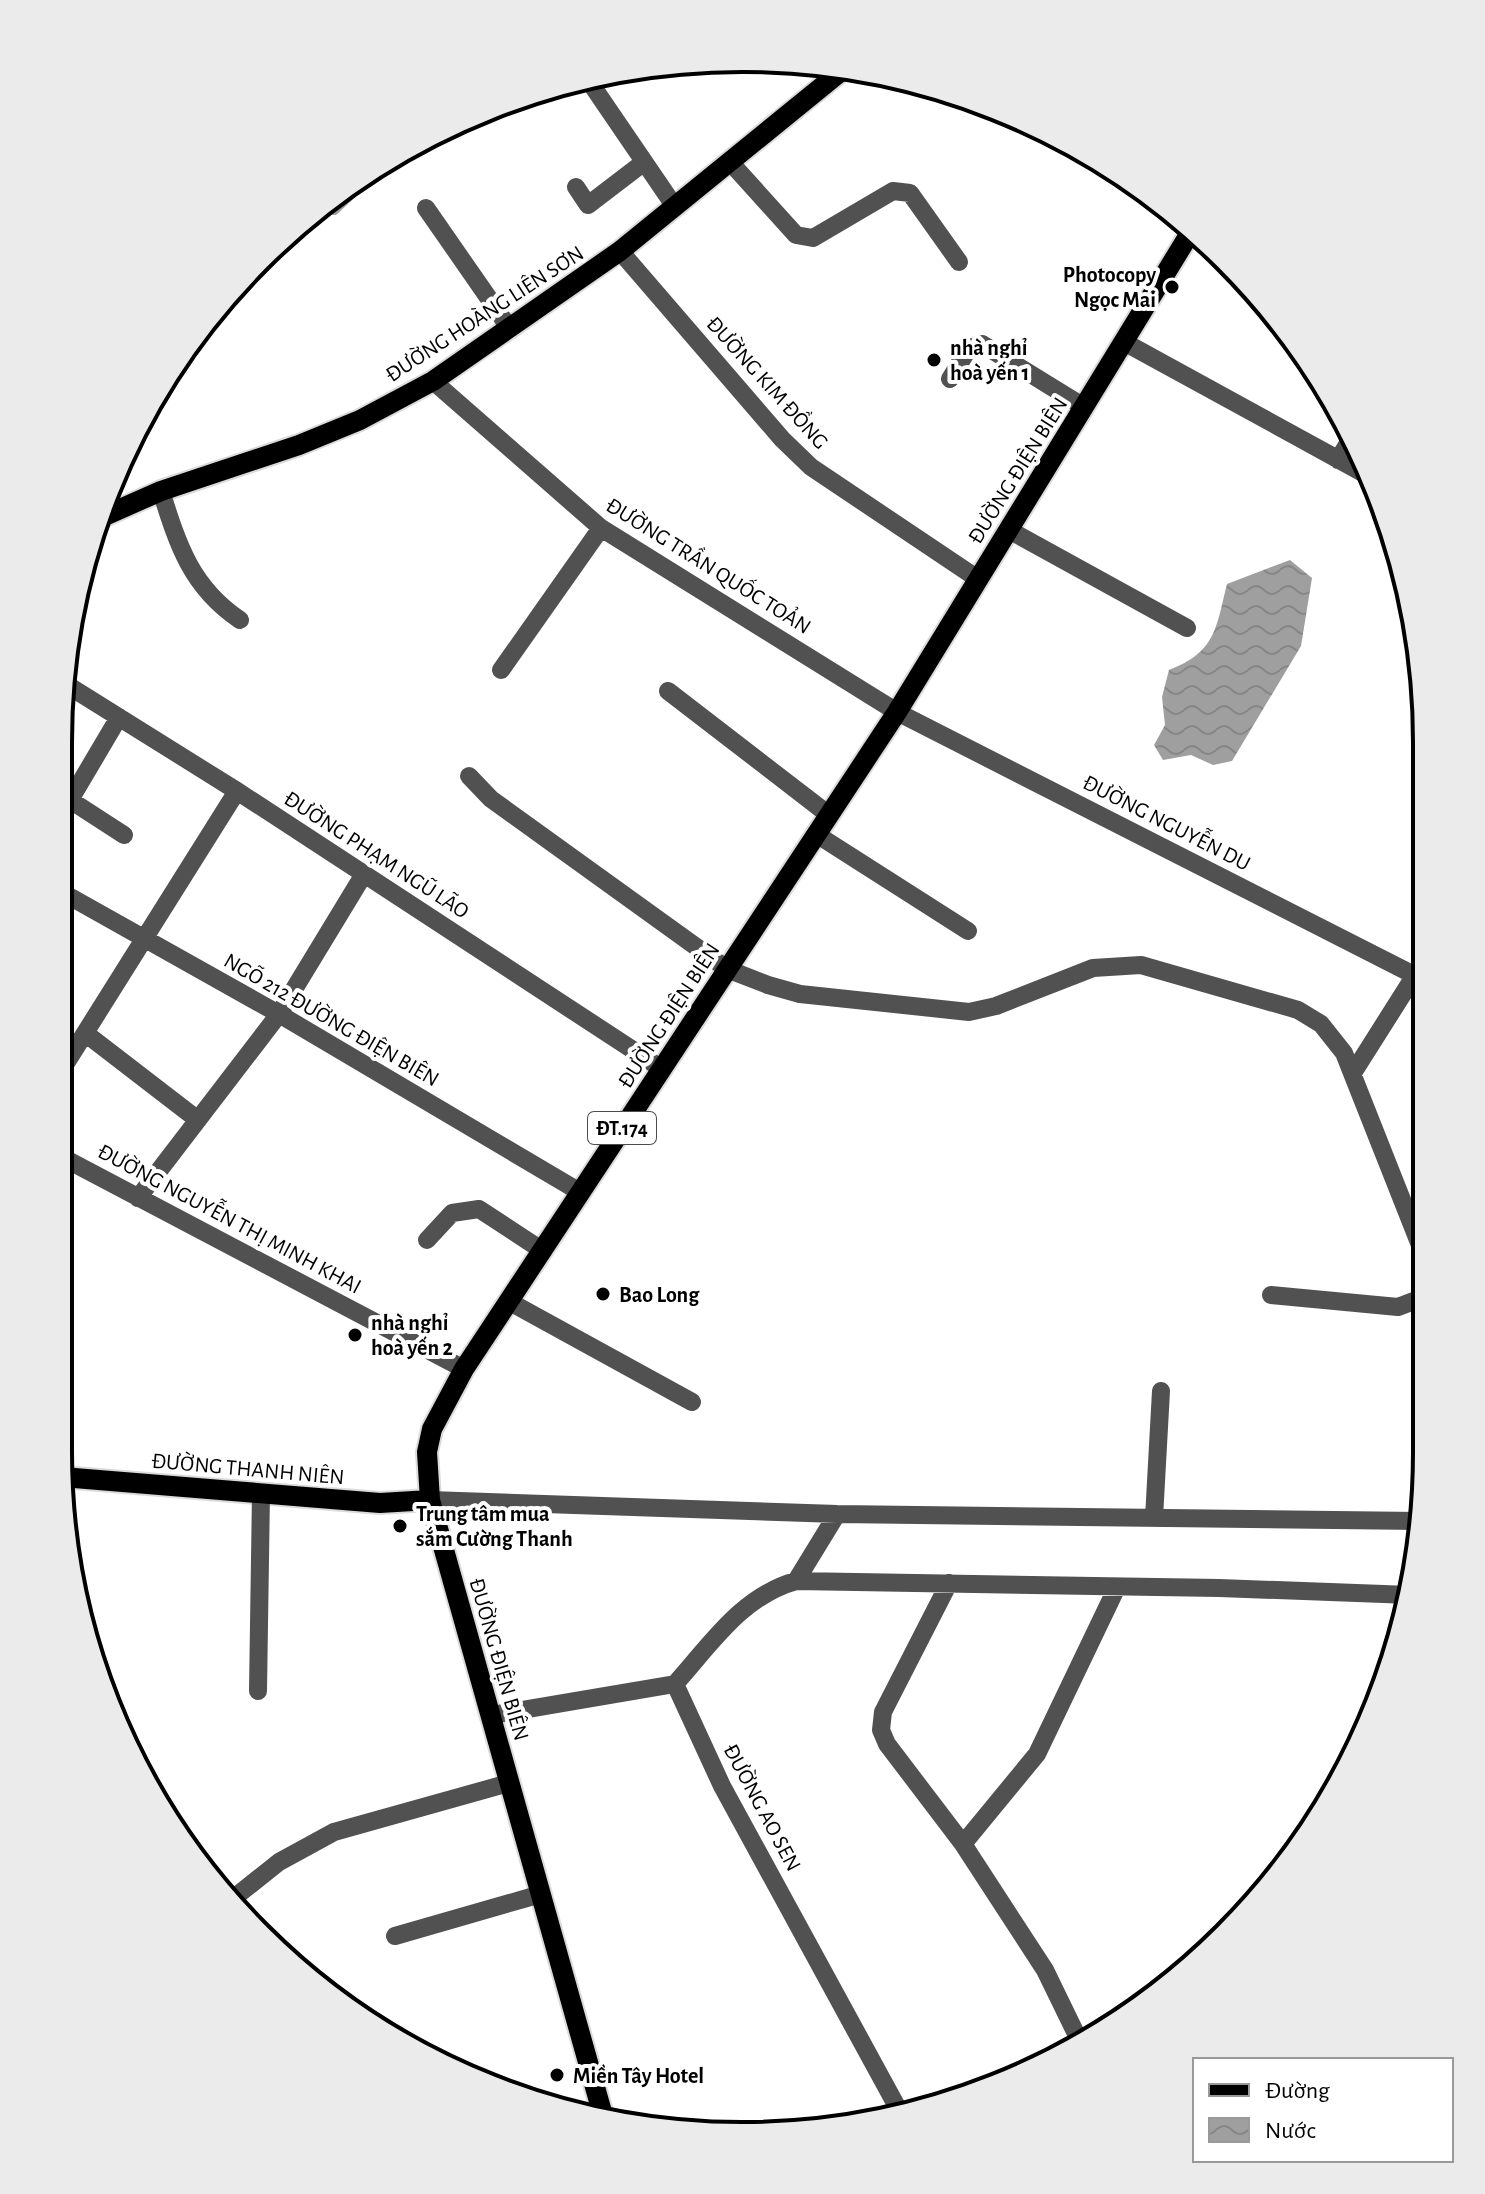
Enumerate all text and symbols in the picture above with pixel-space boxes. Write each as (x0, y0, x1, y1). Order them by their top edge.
street label: ĐƯỜNG HOÀNG LIÊN SƠN (381, 241, 588, 386)
place label: Photocopy Ngọc Mai (1063, 264, 1156, 311)
marker: Photocopy Ngọc Mai (1163, 278, 1181, 296)
street label: ĐƯỜNG KIM ĐỒNG (702, 310, 835, 453)
place label: nhà nghỉ hoà yến 1 (950, 337, 1029, 385)
marker: nhà nghỉ hoà yến 1 (925, 351, 943, 369)
street label: ĐƯỜNG ĐIỆN BIÊN (963, 393, 1072, 548)
street label: ĐƯỜNG TRẦN QUỐC TOẢN (602, 491, 816, 638)
street label: ĐƯỜNG NGUYỄN DU (1079, 768, 1256, 875)
street label: ĐƯỜNG PHẠM NGŨ LÃO (280, 786, 473, 923)
street label: ĐƯỜNG ĐIỆN BIÊN (613, 939, 724, 1092)
street label: NGÕ 212 ĐƯỜNG ĐIỆN BIÊN (220, 948, 443, 1091)
road number: ĐT.174 (588, 1112, 656, 1144)
street label: ĐƯỜNG NGUYỄN THỊ MINH KHAI (94, 1136, 367, 1298)
place label: Bao Long (619, 1284, 700, 1306)
marker: Bao Long (594, 1285, 612, 1303)
place label: nhà nghỉ hoà yến 2 (371, 1312, 453, 1360)
marker: nhà nghỉ hoà yến 2 (346, 1326, 364, 1344)
street label: ĐƯỜNG THANH NIÊN (151, 1449, 345, 1488)
place label: Trung tâm mua sắm Cường Thanh (416, 1503, 573, 1550)
marker: Trung tâm mua sắm Cường Thanh (391, 1517, 409, 1535)
street label: ĐƯỜNG ĐIỆN BIÊN (465, 1575, 534, 1743)
street label: ĐƯỜNG AO SEN (719, 1740, 806, 1875)
legend (1193, 2058, 1453, 2162)
place label: Miền Tây Hotel (573, 2064, 704, 2088)
marker: Miền Tây Hotel (548, 2066, 566, 2084)
text: Đường (1265, 2079, 1330, 2103)
text: Nước (1265, 2119, 1316, 2143)

